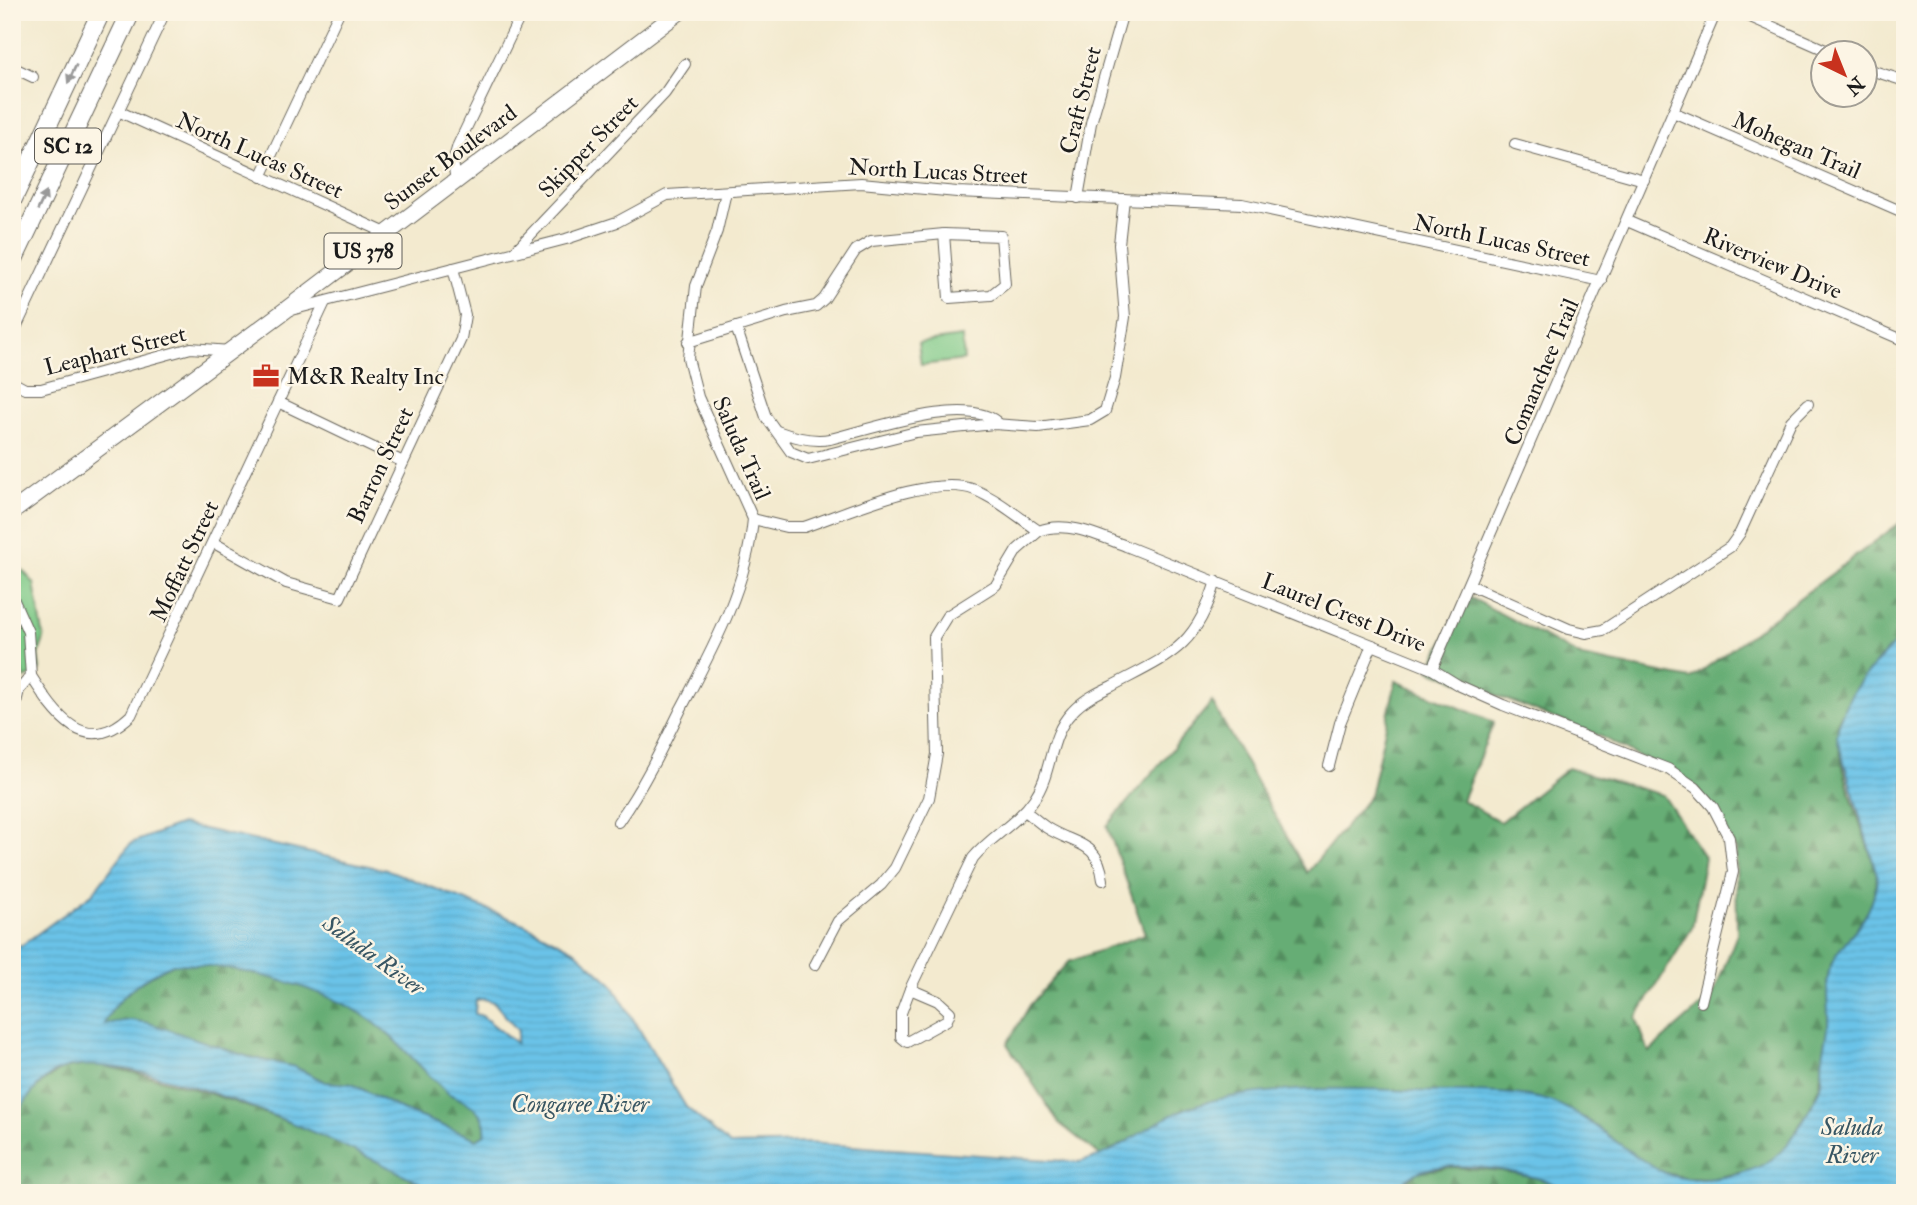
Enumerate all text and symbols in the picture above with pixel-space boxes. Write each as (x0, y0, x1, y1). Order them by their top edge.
north arrow (1808, 38, 1878, 108)
street label: Craft Street (1053, 43, 1108, 157)
one-way arrow (66, 64, 78, 84)
text: N (1840, 70, 1870, 101)
street label: Skipper Street (532, 89, 645, 204)
street label: Sunset Boulevard (378, 98, 522, 217)
street label: Mohegan Trail (1728, 105, 1865, 186)
street label: North Lucas Street (172, 106, 348, 205)
road number: SC 12 (35, 128, 101, 164)
street label: North Lucas Street (848, 152, 1028, 191)
one-way arrow (36, 191, 47, 211)
street label: North Lucas Street (1411, 208, 1593, 273)
street label: Riverview Drive (1699, 221, 1847, 306)
road number: US 378 (324, 233, 402, 268)
street label: Comanchee Trail (1497, 294, 1586, 450)
street label: Leaphart Street (41, 319, 189, 383)
office icon: M&R Realty Inc (251, 361, 281, 391)
place label: M&R Realty Inc (287, 362, 444, 391)
street label: Saluda Trail (706, 392, 777, 505)
street label: Barron Street (341, 403, 420, 528)
street label: Moffatt Street (144, 496, 225, 627)
street label: Laurel Crest Drive (1257, 566, 1430, 659)
water label: Saluda River (315, 907, 432, 1004)
water label: Congaree River (511, 1089, 650, 1120)
water label: Saluda River (1820, 1112, 1883, 1171)

